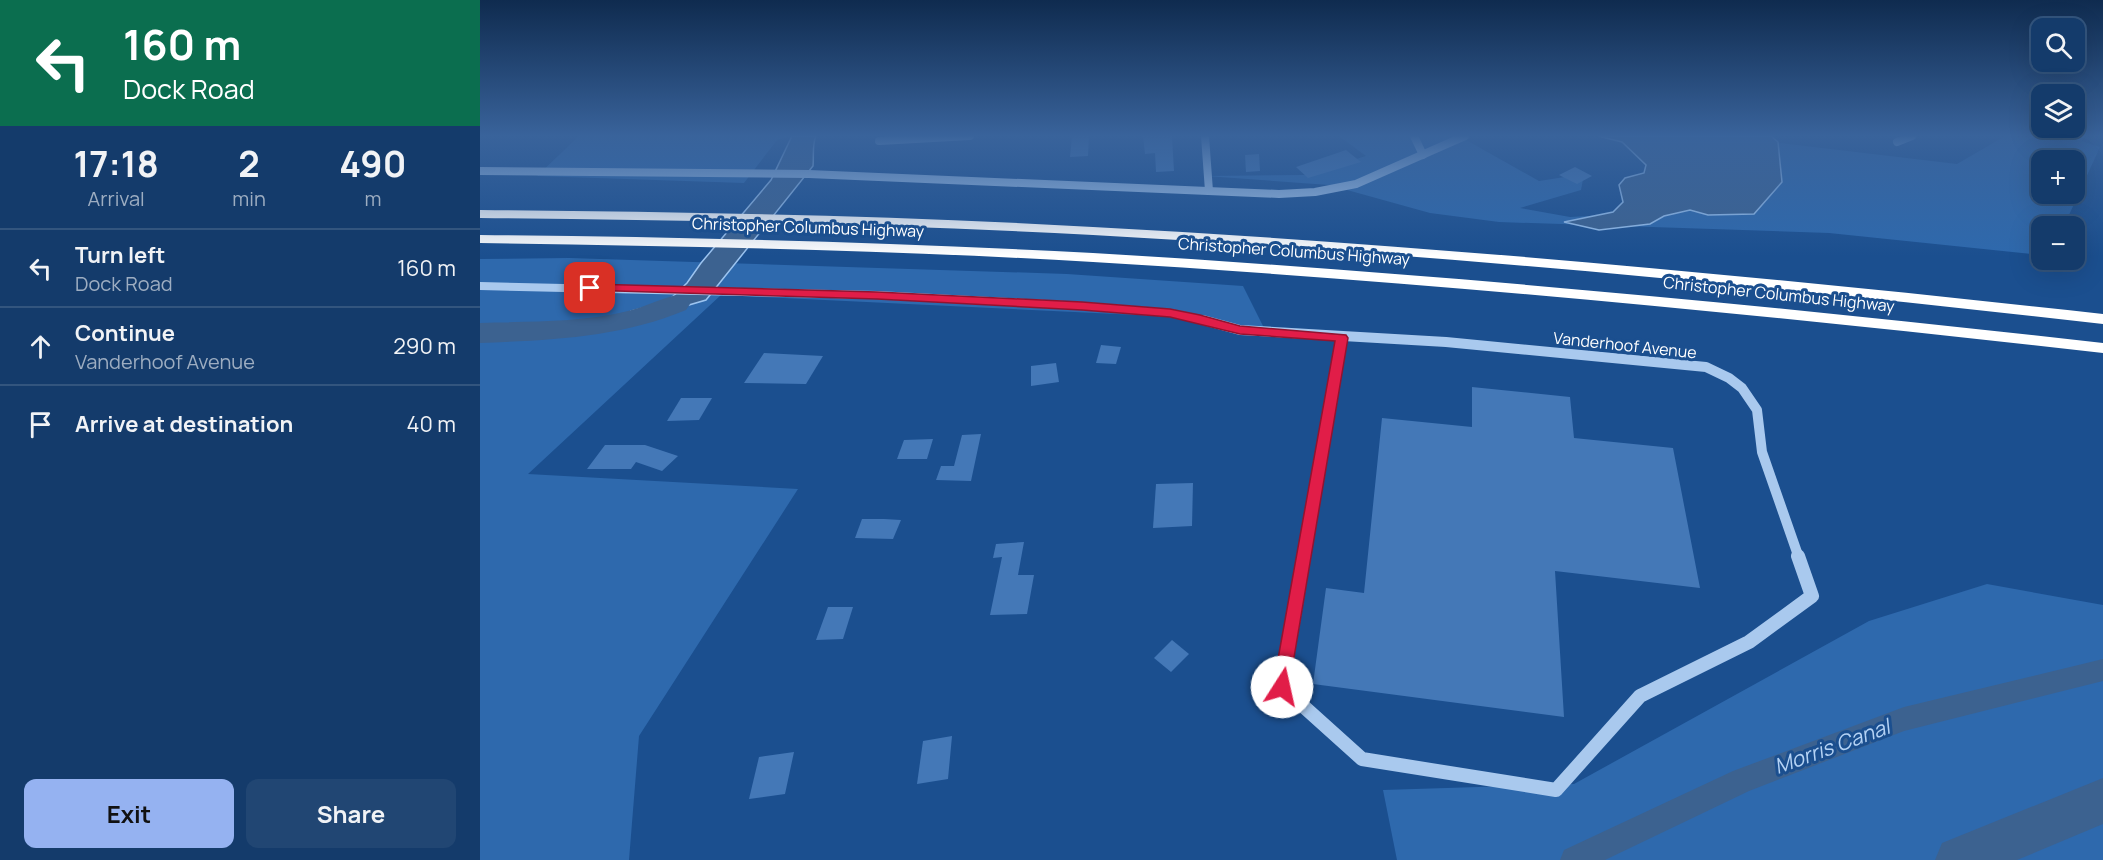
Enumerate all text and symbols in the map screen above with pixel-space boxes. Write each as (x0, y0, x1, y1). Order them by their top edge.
text: 160 m (123, 15, 241, 73)
map controls (2031, 18, 2085, 270)
button: search (2031, 18, 2085, 72)
icon: left (24, 24, 102, 102)
text: Dock Road (123, 70, 255, 107)
button: layers (2031, 84, 2085, 138)
text: 17:18 (74, 139, 159, 188)
text: 2 (238, 139, 260, 188)
text: 490 (339, 139, 406, 188)
button: + (2031, 150, 2085, 204)
text: Arrival (88, 185, 145, 212)
text: min (232, 185, 266, 212)
text: m (364, 185, 381, 212)
street label: Christopher Columbus Highway (692, 212, 925, 242)
button: − (2031, 216, 2085, 270)
street label: Christopher Columbus Highway (1177, 232, 1411, 270)
text: Turn left (75, 240, 165, 270)
icon: left (24, 252, 57, 285)
text: 160 m (397, 253, 456, 283)
pin (564, 262, 615, 313)
text: Dock Road (75, 270, 173, 297)
icon: arrive (573, 271, 606, 304)
street label: Christopher Columbus Highway (1662, 271, 1896, 317)
text: Continue (75, 318, 175, 348)
street label: Vanderhoof Avenue (1552, 327, 1698, 363)
icon: ahead (24, 330, 57, 363)
text: 290 m (393, 331, 456, 361)
text: Vanderhoof Avenue (75, 348, 255, 375)
icon: arrive (24, 408, 57, 441)
text: Arrive at destination (75, 409, 293, 439)
text: 40 m (407, 409, 456, 439)
position arrow (1250, 655, 1314, 719)
water label: Morris Canal (1770, 711, 1896, 780)
button: Exit (24, 779, 234, 848)
button: Share (246, 779, 456, 848)

